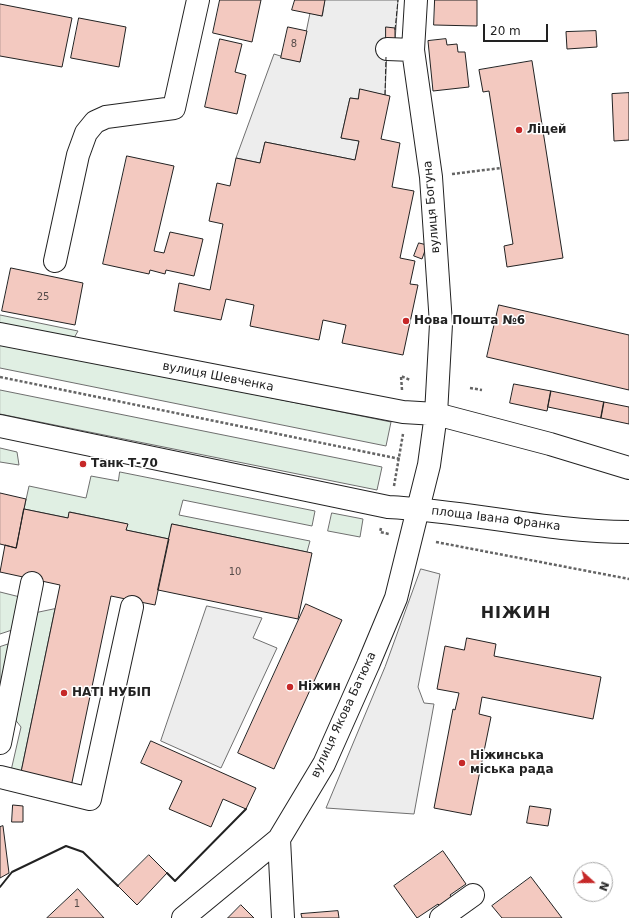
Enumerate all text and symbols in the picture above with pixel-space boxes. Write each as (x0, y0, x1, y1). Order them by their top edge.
scale bar (485, 16, 550, 42)
text: 20 m (490, 24, 521, 38)
house number: 8 (291, 38, 297, 50)
place label: Ліцей (527, 123, 567, 137)
marker: Ліцей (514, 125, 524, 135)
street label: вулиця Богуна (421, 160, 443, 254)
house number: 25 (37, 291, 49, 303)
place label: Нова Пошта №6 (414, 314, 525, 328)
marker: Нова Пошта №6 (401, 316, 411, 326)
street label: вулиця Шевченка (161, 359, 275, 395)
place label: Танк Т-70 (91, 457, 158, 471)
marker: Танк Т-70 (78, 459, 88, 469)
street label: площа Івана Франка (431, 504, 561, 534)
house number: 10 (229, 566, 241, 578)
district label: НІЖИН (481, 604, 551, 624)
street label: вулиця Якова Батюка (308, 650, 380, 780)
place label: Ніжин (298, 680, 341, 694)
marker: Ніжин (285, 682, 295, 692)
place label: НАТІ НУБІП (72, 686, 151, 700)
marker: НАТІ НУБІП (59, 688, 69, 698)
place label: Ніжинська міська рада (470, 749, 554, 777)
marker: Ніжинська міська рада (457, 758, 467, 768)
north arrow (573, 862, 613, 902)
text: N (596, 879, 611, 893)
house number: 1 (74, 898, 80, 910)

